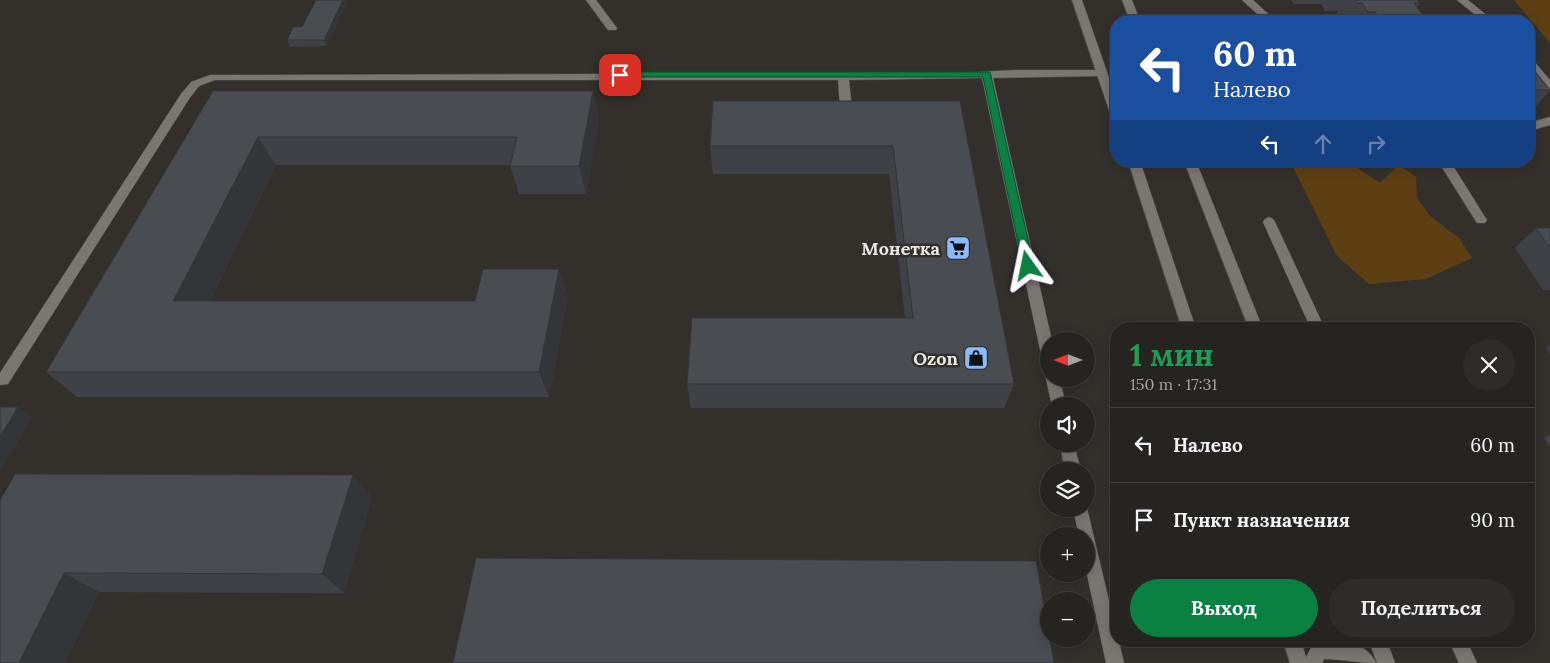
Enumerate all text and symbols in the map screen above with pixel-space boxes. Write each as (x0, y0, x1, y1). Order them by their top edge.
text: 60 m (1213, 31, 1297, 76)
icon: left (1130, 35, 1195, 100)
pin (599, 54, 641, 96)
icon: arrive (606, 61, 634, 89)
text: Налево (1213, 75, 1291, 103)
icon: left (1256, 130, 1284, 158)
icon: ahead (1309, 130, 1337, 158)
icon: right (1362, 130, 1390, 158)
supermarket icon: Монетка (945, 235, 971, 261)
place label: Монетка (861, 237, 941, 260)
position arrow (1001, 239, 1053, 291)
north arrow (1040, 332, 1095, 388)
map controls (1040, 332, 1095, 647)
text: 1 мин (1130, 336, 1214, 374)
button: close (1463, 339, 1515, 391)
shop icon: Ozon (963, 345, 989, 371)
place label: Ozon (913, 347, 959, 370)
text: 150 m · 17:31 (1130, 374, 1217, 394)
button: sound (1040, 397, 1095, 452)
icon: left (1130, 431, 1158, 459)
text: Налево (1173, 433, 1243, 457)
text: 60 m (1470, 433, 1515, 457)
button: layers (1040, 462, 1095, 517)
icon: arrive (1130, 506, 1158, 534)
text: Пункт назначения (1173, 508, 1350, 532)
text: 90 m (1470, 508, 1515, 532)
button: + (1040, 527, 1095, 582)
button: Выход (1130, 579, 1318, 637)
button: Поделиться (1328, 579, 1515, 637)
button: − (1040, 592, 1095, 647)

